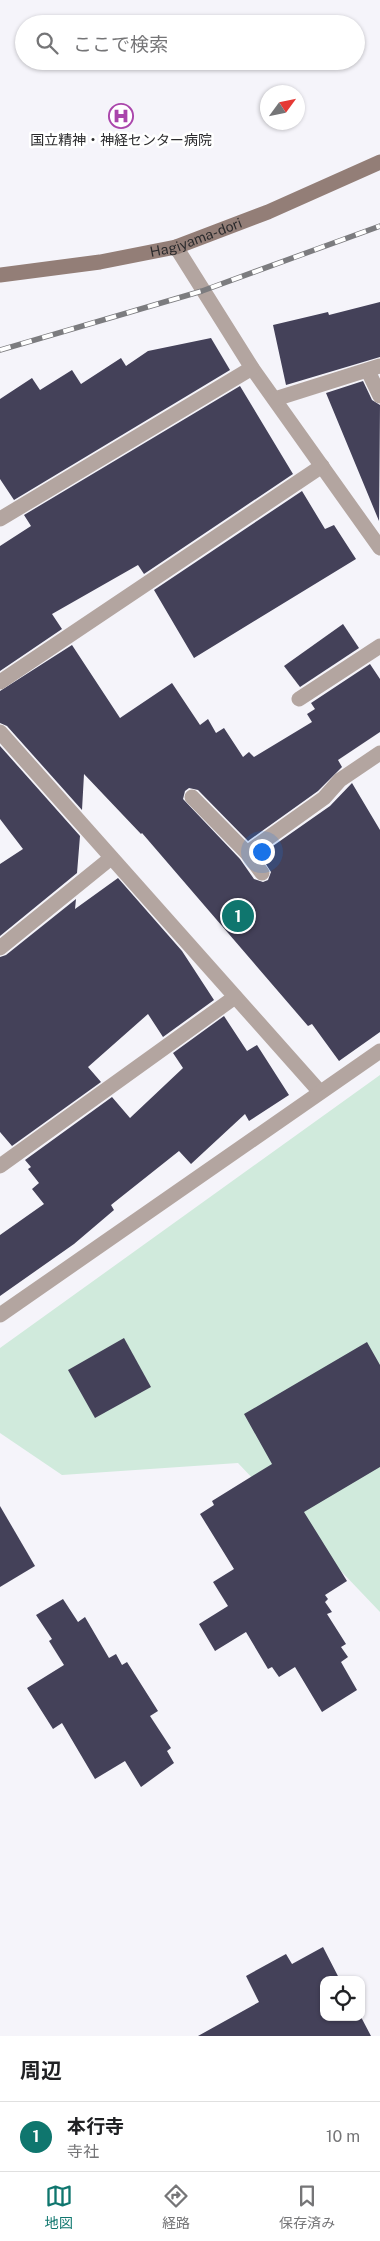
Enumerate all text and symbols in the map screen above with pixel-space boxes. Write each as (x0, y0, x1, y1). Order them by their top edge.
search box (15, 15, 365, 70)
icon: search (33, 29, 61, 57)
text: ここで検索 (73, 33, 168, 55)
north arrow (260, 85, 305, 130)
hospital icon: 国立精神・神経センター病院 (108, 103, 134, 129)
place label: 国立精神・神経センター病院 (30, 132, 212, 148)
street label: Hagiyama-dori (149, 215, 244, 260)
your location (249, 839, 275, 865)
pin: 1 (222, 897, 254, 935)
map controls (320, 1976, 365, 2021)
button: locate (320, 1976, 365, 2021)
text: 周辺 (20, 2058, 62, 2083)
text: 本行寺 (67, 2115, 124, 2137)
text: 1 (33, 2127, 39, 2146)
text: 10 m (326, 2127, 360, 2146)
text: 寺社 (67, 2142, 99, 2161)
tab: 地図 (45, 2182, 73, 2232)
tab: 経路 (162, 2182, 190, 2232)
tab: 保存済み (279, 2182, 335, 2232)

